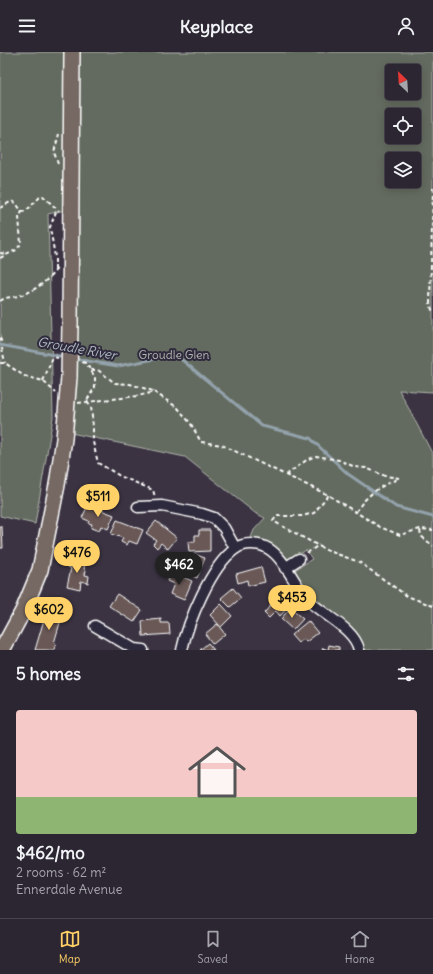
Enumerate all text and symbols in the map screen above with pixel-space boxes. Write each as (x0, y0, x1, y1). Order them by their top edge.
icon: menu (16, 15, 38, 37)
text: Keyplace (180, 15, 253, 38)
icon: person (395, 15, 417, 37)
north arrow (385, 64, 421, 100)
map controls (385, 64, 421, 188)
button: locate (385, 108, 421, 144)
button: layers (385, 152, 421, 188)
water label: Groudle River (36, 333, 119, 364)
park label: Groudle Glen (139, 347, 210, 362)
pin: $511 (74, 484, 122, 518)
text: $511 (86, 488, 111, 505)
pin: $476 (53, 540, 101, 574)
text: $476 (63, 544, 91, 561)
pin: $462 (155, 552, 203, 586)
text: $462 (164, 556, 194, 573)
pin: $453 (268, 585, 316, 619)
text: $453 (277, 589, 307, 606)
pin: $602 (25, 597, 73, 631)
text: $602 (34, 601, 64, 618)
text: 5 homes (16, 663, 81, 685)
icon: filters (395, 663, 417, 685)
icon: home (181, 736, 253, 808)
text: $462/mo (16, 842, 85, 864)
text: 2 rooms · 62 m² (16, 864, 106, 881)
text: Ennerdale Avenue (16, 881, 122, 898)
tab: Map (59, 928, 81, 966)
tab: Saved (198, 928, 228, 966)
tab: Home (345, 928, 374, 966)

